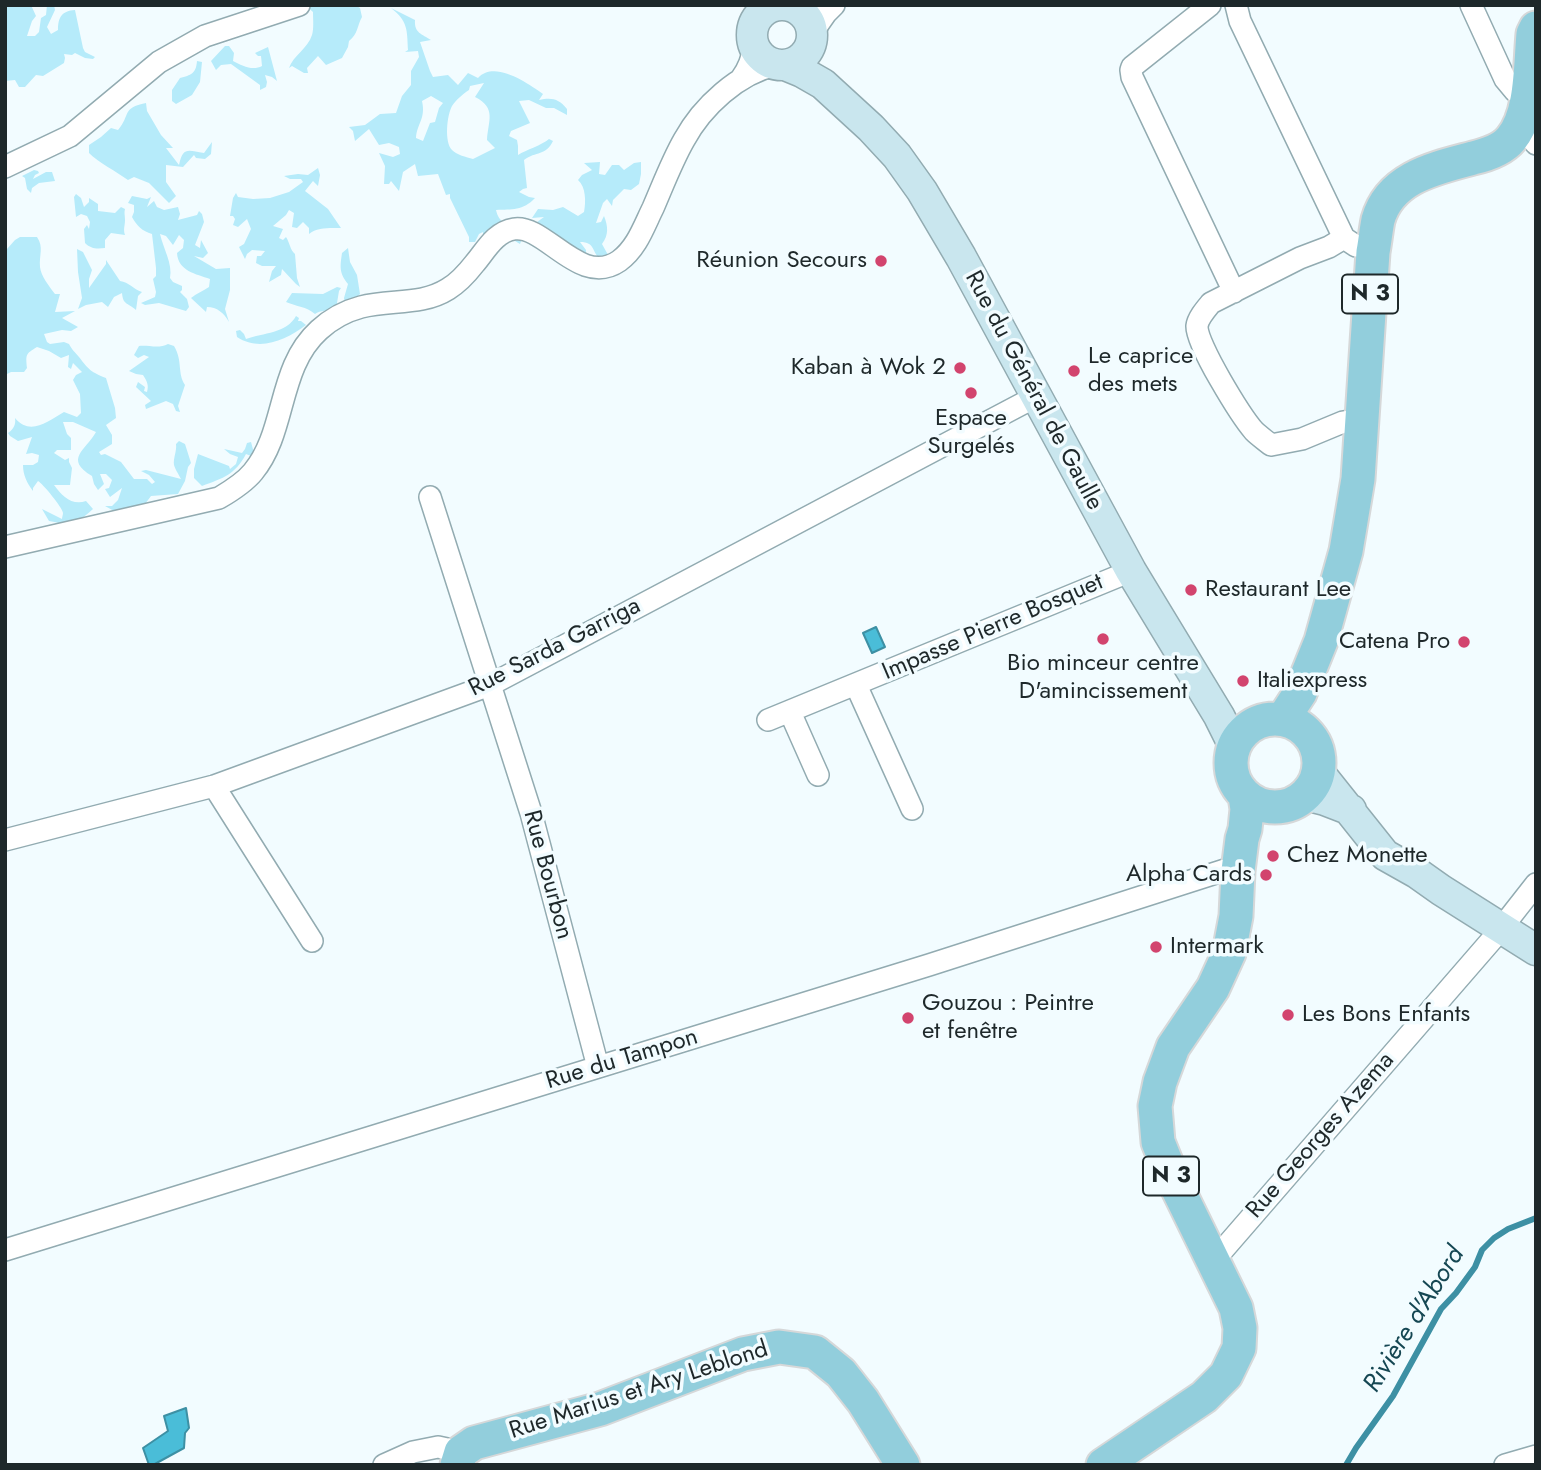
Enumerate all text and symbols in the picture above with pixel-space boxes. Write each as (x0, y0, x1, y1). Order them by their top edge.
place label: Réunion Secours (696, 247, 867, 275)
marker: Réunion Secours (873, 253, 889, 269)
street label: Rue du Général de Gaulle (958, 266, 1108, 516)
road number: N 3 (1342, 274, 1398, 314)
place label: Le caprice des mets (1088, 343, 1193, 399)
place label: Kaban à Wok 2 (791, 354, 946, 382)
marker: Kaban à Wok 2 (952, 360, 968, 376)
marker: Le caprice des mets (1066, 363, 1082, 379)
marker: Espace Surgelés (963, 385, 979, 401)
place label: Espace Surgelés (927, 405, 1015, 461)
street label: Impasse Pierre Bosquet (878, 568, 1108, 688)
place label: Restaurant Lee (1205, 576, 1351, 604)
marker: Restaurant Lee (1183, 582, 1199, 598)
street label: Rue Sarda Garriga (464, 592, 646, 704)
place label: Catena Pro (1339, 628, 1450, 656)
marker: Bio minceur centre D'amincissement (1095, 631, 1111, 647)
marker: Catena Pro (1456, 634, 1472, 650)
place label: Bio minceur centre D'amincissement (1007, 650, 1199, 706)
place label: Italiexpress (1257, 667, 1367, 695)
marker: Italiexpress (1235, 673, 1251, 689)
street label: Rue Bourbon (516, 807, 578, 943)
place label: Chez Monette (1287, 842, 1428, 870)
marker: Chez Monette (1265, 848, 1281, 864)
place label: Alpha Cards (1126, 861, 1252, 889)
marker: Alpha Cards (1258, 867, 1274, 883)
place label: Intermark (1170, 933, 1264, 961)
marker: Intermark (1148, 939, 1164, 955)
place label: Gouzou : Peintre et fenêtre (922, 990, 1094, 1046)
place label: Les Bons Enfants (1302, 1001, 1470, 1029)
marker: Les Bons Enfants (1280, 1007, 1296, 1023)
marker: Gouzou : Peintre et fenêtre (900, 1010, 916, 1026)
street label: Rue du Tampon (542, 1023, 702, 1097)
street label: Rue Georges Azema (1241, 1047, 1401, 1225)
road number: N 3 (1143, 1156, 1199, 1196)
water label: Rivière d'Abord (1358, 1241, 1472, 1399)
street label: Rue Marius et Ary Leblond (506, 1336, 772, 1446)

